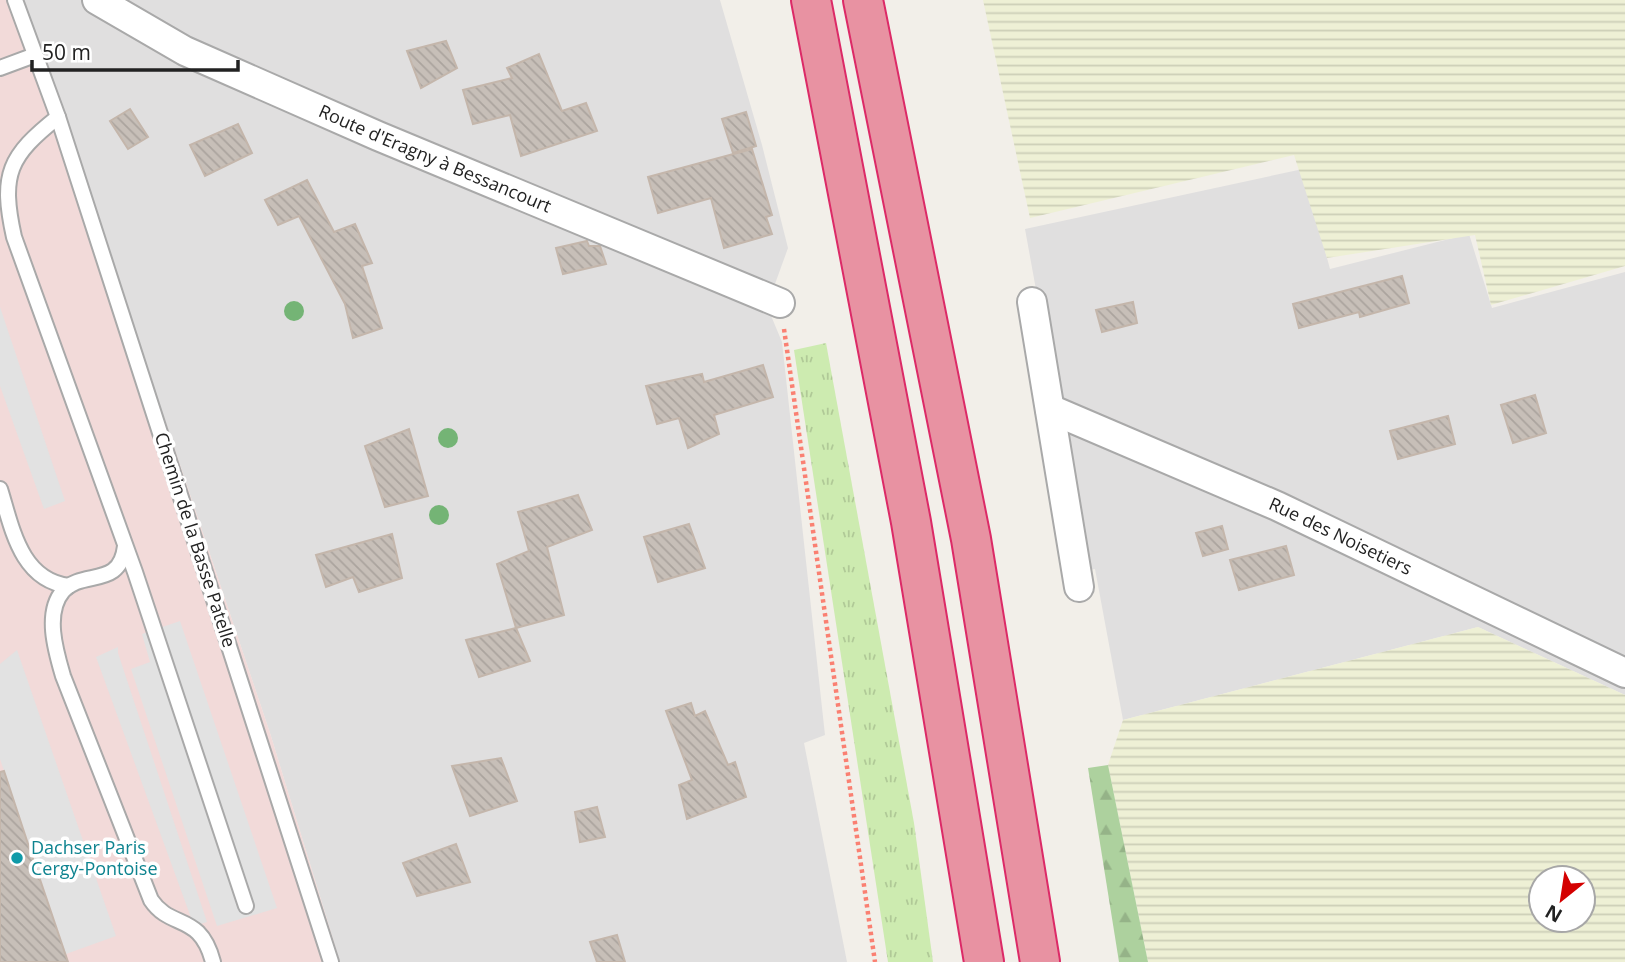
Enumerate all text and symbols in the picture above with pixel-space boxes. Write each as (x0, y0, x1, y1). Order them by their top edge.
scale bar (32, 28, 238, 72)
text: 50 m (42, 38, 91, 66)
street label: Route d'Eragny à Bessancourt (315, 98, 555, 218)
street label: Chemin de la Basse Patelle (150, 429, 242, 650)
street label: Rue des Noisetiers (1265, 491, 1416, 580)
place label: Dachser Paris Cergy-Pontoise (31, 835, 158, 880)
marker: Dachser Paris Cergy-Pontoise (9, 850, 25, 866)
north arrow (1527, 864, 1597, 934)
text: N (1540, 899, 1567, 929)

